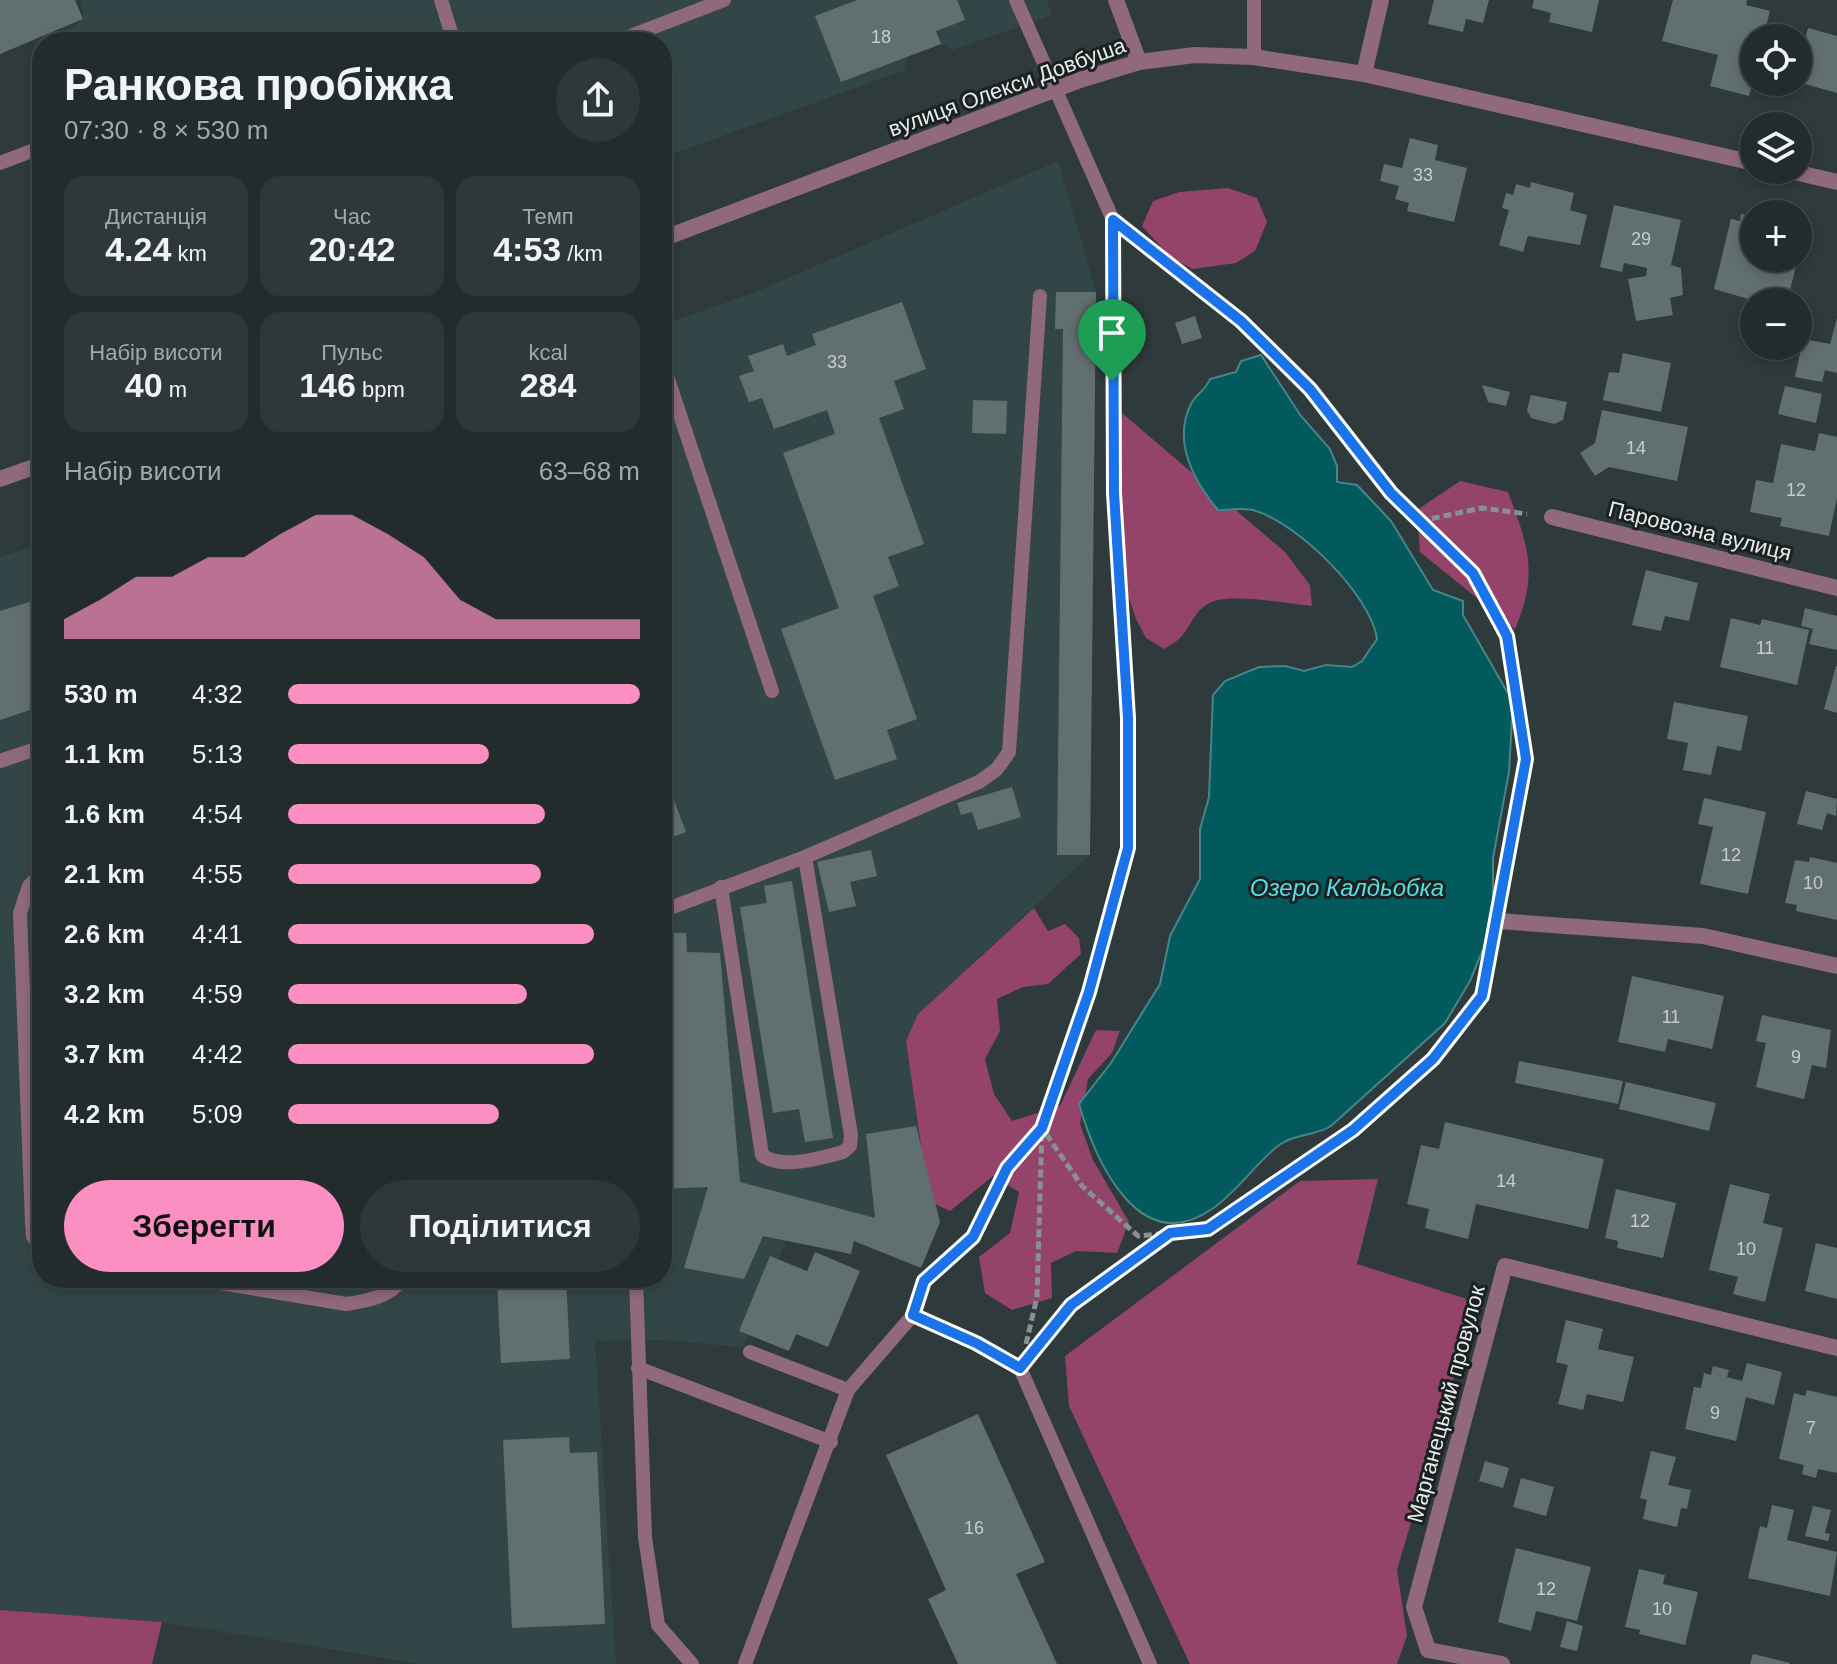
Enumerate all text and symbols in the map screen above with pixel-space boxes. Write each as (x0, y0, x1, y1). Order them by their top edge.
map controls (1740, 24, 1812, 360)
button: locate (1740, 24, 1812, 96)
house number: 18 (871, 27, 891, 47)
street label: вулиця Олекси Довбуша (885, 32, 1130, 142)
button: share (556, 58, 640, 142)
text: Ранкова пробіжка (64, 60, 453, 109)
button: layers (1740, 112, 1812, 184)
text: 07:30 · 8 × 530 m (64, 115, 269, 145)
house number: 33 (1413, 165, 1433, 185)
button: + (1740, 200, 1812, 272)
text: Дистанція (105, 204, 207, 229)
text: Час (333, 204, 371, 229)
text: Темп (522, 204, 574, 229)
house number: 29 (1631, 229, 1651, 249)
text: 4.24 (105, 230, 171, 268)
text: 20:42 (309, 230, 395, 268)
text: 4:53 (493, 230, 561, 268)
text: km (171, 241, 207, 266)
text: /km (561, 241, 603, 266)
button: − (1740, 288, 1812, 360)
pin (1078, 299, 1146, 381)
icon: arrive (1090, 311, 1134, 355)
text: Набір висоти (89, 340, 223, 365)
text: Пульс (321, 340, 383, 365)
text: kcal (528, 340, 568, 365)
house number: 33 (827, 352, 847, 372)
text: 40 (125, 366, 163, 404)
text: 146 (299, 366, 356, 404)
text: 284 (520, 366, 576, 404)
text: m (163, 377, 187, 402)
text: bpm (356, 377, 405, 402)
house number: 14 (1626, 438, 1646, 458)
text: Набір висоти (64, 456, 222, 486)
text: 63–68 m (539, 456, 640, 486)
house number: 12 (1786, 480, 1806, 500)
street label: Паровозна вулиця (1606, 496, 1794, 566)
house number: 11 (1756, 638, 1774, 658)
text: 530 m (64, 679, 138, 709)
text: 4:32 (192, 679, 243, 709)
text: 1.1 km (64, 739, 145, 769)
text: 5:13 (192, 739, 243, 769)
text: 1.6 km (64, 799, 145, 829)
text: 4:54 (192, 799, 243, 829)
house number: 12 (1721, 845, 1741, 865)
text: 2.1 km (64, 859, 145, 889)
text: 4:55 (192, 859, 243, 889)
house number: 10 (1803, 873, 1823, 893)
water label: Озеро Калдьобка (1250, 874, 1444, 901)
text: 2.6 km (64, 919, 145, 949)
text: 4:41 (192, 919, 243, 949)
text: 3.2 km (64, 979, 145, 1009)
text: 4:59 (192, 979, 243, 1009)
house number: 11 (1662, 1007, 1680, 1027)
text: 3.7 km (64, 1039, 145, 1069)
text: 4:42 (192, 1039, 243, 1069)
house number: 9 (1791, 1047, 1801, 1067)
text: 4.2 km (64, 1099, 145, 1129)
text: 5:09 (192, 1099, 243, 1129)
house number: 14 (1496, 1171, 1516, 1191)
button: Зберегти (64, 1180, 344, 1272)
button: Поділитися (360, 1180, 640, 1272)
house number: 12 (1630, 1211, 1650, 1231)
house number: 10 (1736, 1239, 1756, 1259)
street label: Марганецький провулок (1402, 1282, 1490, 1525)
house number: 9 (1710, 1403, 1720, 1423)
house number: 7 (1806, 1418, 1816, 1438)
house number: 16 (964, 1518, 984, 1538)
house number: 12 (1536, 1579, 1556, 1599)
house number: 10 (1652, 1599, 1672, 1619)

